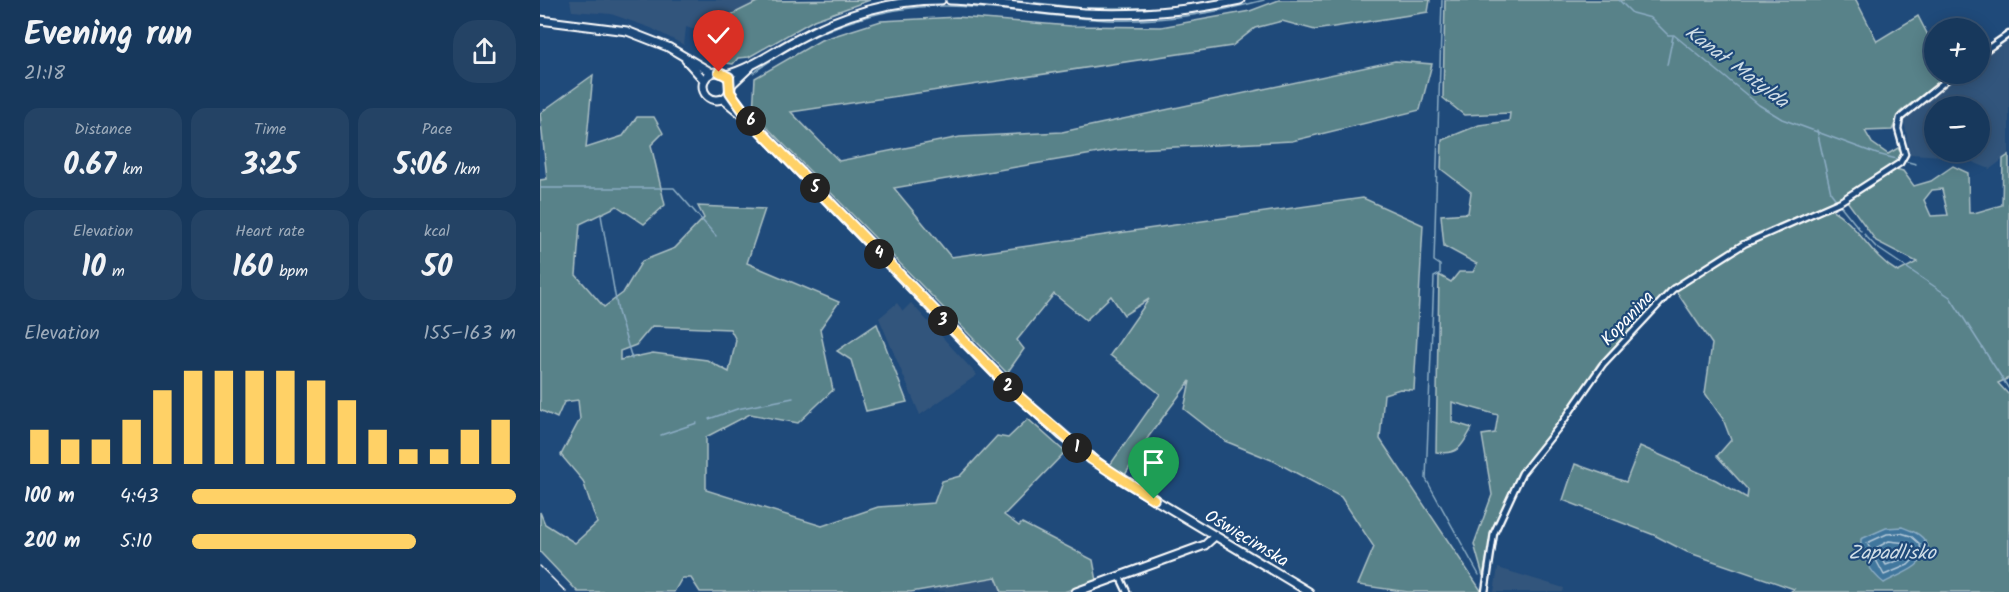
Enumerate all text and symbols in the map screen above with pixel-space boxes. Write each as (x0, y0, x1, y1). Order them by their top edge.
text: Evening run (24, 9, 192, 62)
pin (693, 10, 744, 72)
water label: Kanał Matylda (1677, 18, 1796, 118)
map controls (1924, 18, 1990, 162)
button: + (1924, 18, 1990, 84)
icon: check (702, 19, 735, 52)
button: share (453, 20, 516, 83)
text: 21:18 (24, 58, 65, 90)
button: − (1924, 96, 1990, 162)
pin: 6 (736, 106, 766, 136)
text: 6 (747, 108, 755, 133)
text: Distance (74, 117, 132, 142)
text: Time (254, 117, 286, 142)
text: Pace (422, 117, 452, 142)
text: 0.67 (63, 142, 116, 190)
text: 3:25 (242, 142, 298, 190)
text: 5:06 (394, 142, 448, 190)
text: km (116, 157, 143, 182)
text: /km (448, 157, 480, 182)
pin: 5 (800, 173, 830, 203)
text: 5 (811, 175, 819, 200)
text: Elevation (73, 219, 133, 244)
text: Heart rate (235, 219, 305, 244)
text: kcal (424, 219, 450, 244)
pin: 4 (864, 239, 894, 269)
text: 4 (875, 241, 883, 266)
text: 10 (81, 244, 106, 292)
text: 160 (232, 244, 273, 292)
text: 50 (422, 244, 452, 292)
text: m (106, 259, 125, 284)
text: bpm (273, 259, 308, 284)
street label: Kopanina (1594, 284, 1662, 354)
pin: 3 (928, 306, 958, 336)
text: 3 (939, 308, 947, 333)
text: Elevation (24, 318, 100, 350)
text: 155–163 m (423, 318, 516, 350)
pin: 2 (993, 372, 1023, 402)
text: 2 (1003, 374, 1013, 399)
pin: 1 (1062, 433, 1092, 463)
text: 1 (1075, 435, 1079, 460)
pin (1128, 437, 1179, 499)
icon: arrive (1137, 446, 1170, 479)
text: 100 m (24, 481, 75, 513)
text: 4:43 (120, 481, 158, 513)
street label: Oświęcimska (1198, 503, 1294, 576)
text: 200 m (24, 526, 80, 558)
text: 5:10 (120, 526, 152, 558)
water label: Zapadlisko (1848, 538, 1938, 570)

